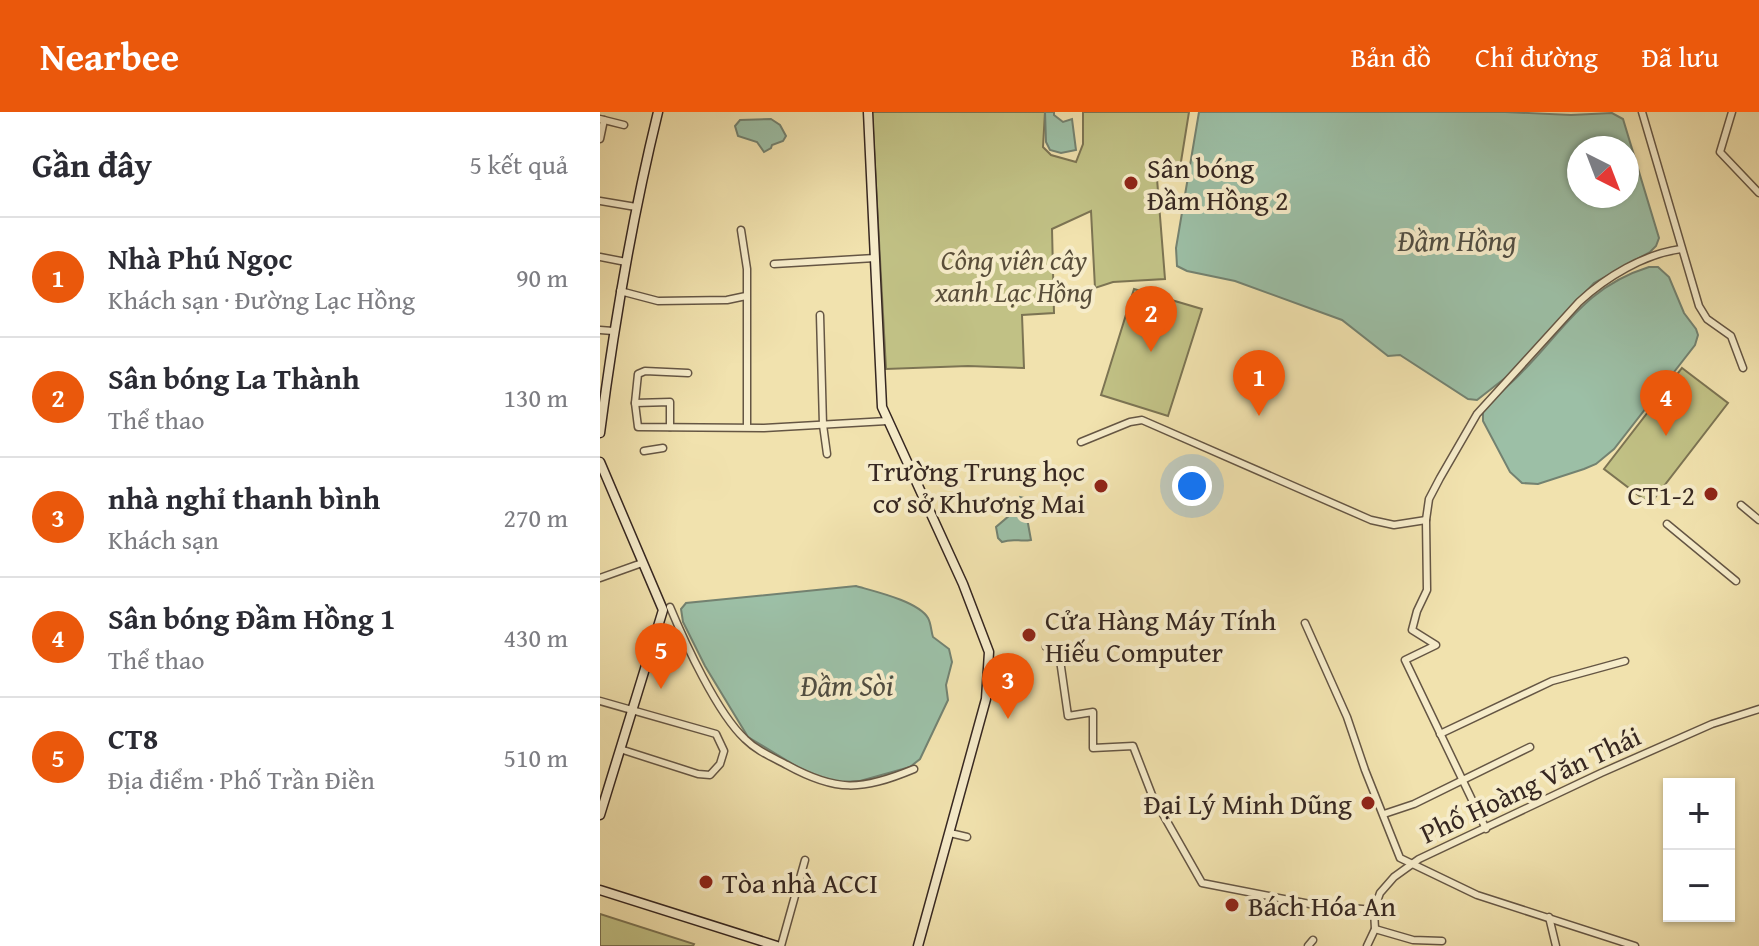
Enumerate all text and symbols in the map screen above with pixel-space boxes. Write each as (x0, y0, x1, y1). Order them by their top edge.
text: Nearbee (40, 28, 179, 84)
text: Bản đồ (1351, 36, 1431, 77)
text: Chỉ đường (1475, 36, 1598, 77)
text: Đã lưu (1642, 36, 1719, 77)
north arrow (1567, 136, 1639, 208)
text: Gần đây (32, 140, 152, 189)
text: 5 kết quả (469, 145, 568, 184)
place label: Sân bóng Đầm Hồng 2 (1147, 147, 1288, 220)
marker: Sân bóng Đầm Hồng 2 (1122, 174, 1140, 192)
water label: Đầm Hồng (1397, 218, 1517, 262)
text: Nhà Phú Ngọc (108, 236, 292, 280)
park label: Công viên cây xanh Lạc Hồng (934, 239, 1093, 312)
text: 1 (51, 258, 65, 297)
text: 90 m (516, 258, 568, 297)
text: Khách sạn · Đường Lạc Hồng (108, 280, 415, 319)
pin: 2 (1125, 286, 1177, 352)
pin: 1 (1233, 350, 1285, 416)
text: Sân bóng La Thành (108, 356, 360, 400)
pin: 4 (1640, 370, 1692, 436)
text: 2 (51, 378, 65, 417)
text: 130 m (503, 378, 568, 417)
text: Thể thao (108, 400, 204, 439)
place label: Trường Trung học cơ sở Khương Mai (868, 450, 1085, 523)
your location (1172, 466, 1212, 506)
place label: CT1-2 (1628, 474, 1695, 515)
text: nhà nghỉ thanh bình (108, 476, 380, 520)
marker: Trường Trung học cơ sở Khương Mai (1092, 477, 1110, 495)
marker: CT1-2 (1702, 485, 1720, 503)
text: 3 (51, 498, 65, 537)
text: 270 m (503, 498, 568, 537)
text: Khách sạn (108, 520, 219, 559)
text: Sân bóng Đầm Hồng 1 (108, 596, 396, 640)
place label: Cửa Hàng Máy Tính Hiếu Computer (1045, 599, 1277, 672)
text: 4 (51, 618, 65, 657)
text: 430 m (503, 618, 568, 657)
pin: 5 (635, 623, 687, 689)
marker: Cửa Hàng Máy Tính Hiếu Computer (1020, 626, 1038, 644)
text: Thể thao (108, 640, 204, 679)
pin: 3 (982, 653, 1034, 719)
water label: Đầm Sòi (800, 663, 894, 707)
street label: Phố Hoàng Văn Thái (1413, 715, 1647, 853)
text: CT8 (108, 716, 158, 760)
text: 5 (51, 738, 65, 777)
text: 510 m (503, 738, 568, 777)
text: Địa điểm · Phố Trần Điền (108, 760, 375, 799)
map controls (1663, 778, 1735, 922)
button: + (1663, 778, 1735, 850)
place label: Đại Lý Minh Dũng (1144, 783, 1352, 824)
marker: Đại Lý Minh Dũng (1359, 794, 1377, 812)
button: − (1663, 850, 1735, 922)
place label: Tòa nhà ACCI (722, 862, 878, 903)
marker: Tòa nhà ACCI (697, 873, 715, 891)
place label: Bách Hóa An (1248, 885, 1396, 926)
marker: Bách Hóa An (1223, 896, 1241, 914)

